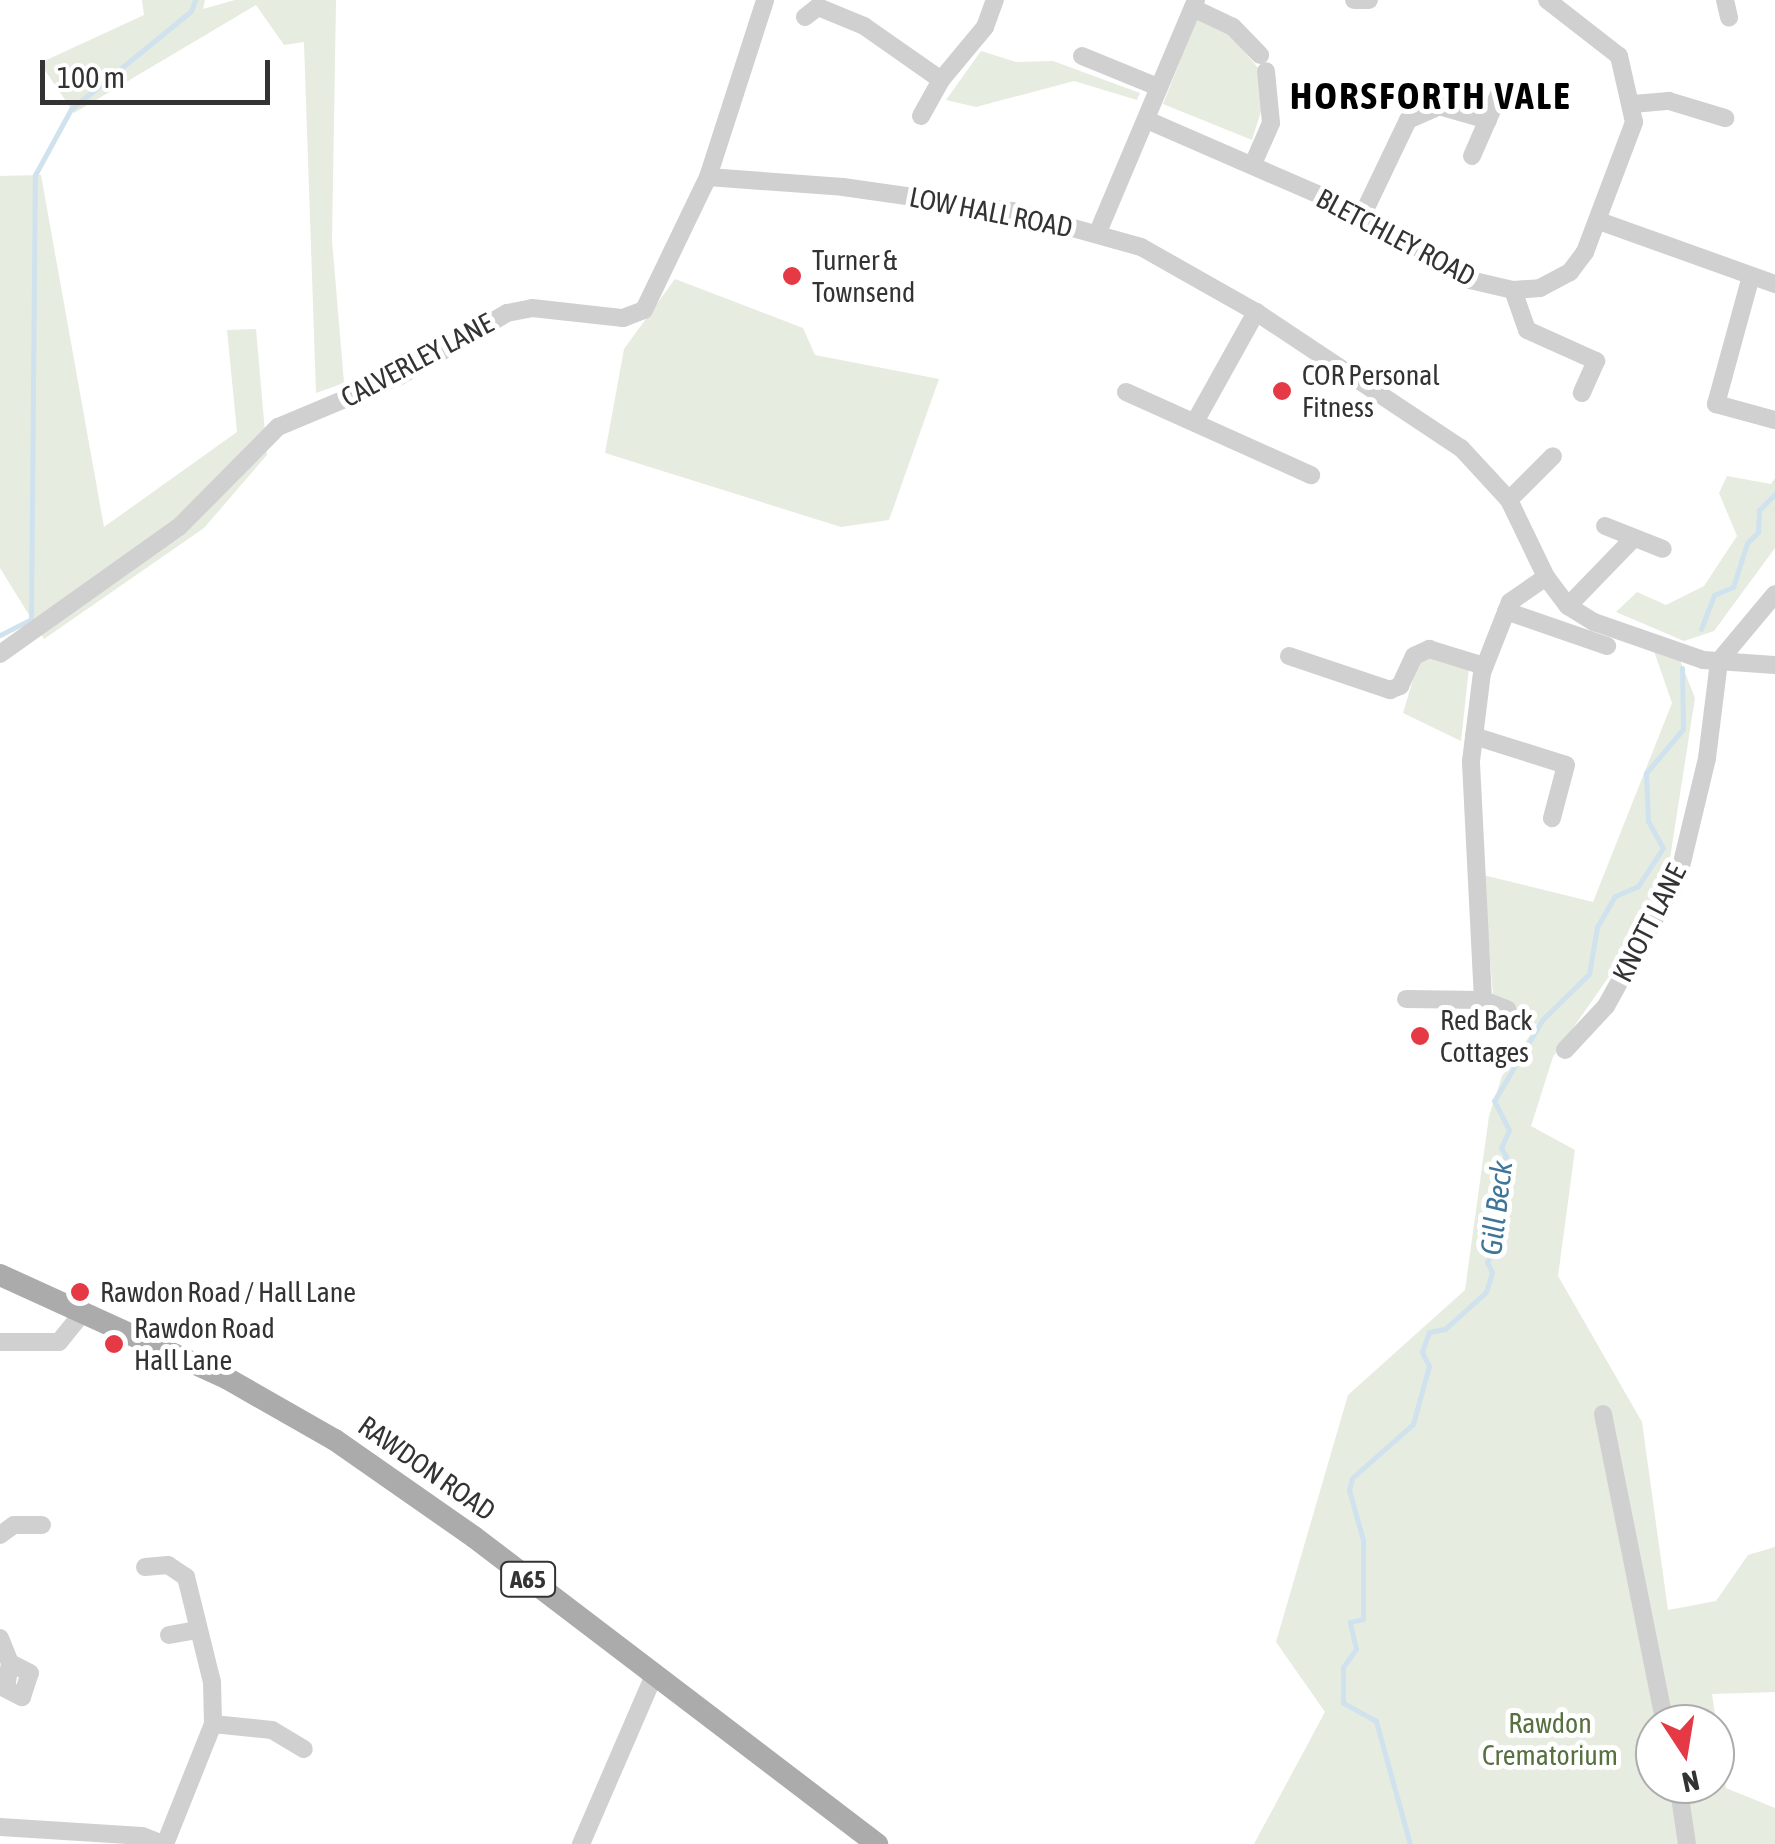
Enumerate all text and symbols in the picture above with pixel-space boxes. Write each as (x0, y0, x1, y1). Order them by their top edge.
scale bar (45, 40, 275, 102)
text: 100 m (57, 60, 125, 94)
district label: HORSFORTH VALE (1290, 73, 1572, 119)
street label: LOW HALL ROAD (907, 180, 1075, 244)
street label: BLETCHLEY ROAD (1311, 181, 1481, 293)
place label: Turner & Townsend (812, 243, 915, 309)
marker: Turner & Townsend (781, 265, 803, 287)
street label: CALVERLEY LANE (335, 306, 499, 414)
place label: COR Personal Fitness (1302, 358, 1440, 424)
marker: COR Personal Fitness (1271, 380, 1293, 402)
street label: KNOTT LANE (1605, 859, 1693, 987)
place label: Red Back Cottages (1440, 1003, 1533, 1069)
marker: Red Back Cottages (1409, 1025, 1431, 1047)
water label: Gill Beck (1472, 1159, 1520, 1257)
place label: Rawdon Road / Hall Lane (100, 1275, 356, 1309)
marker: Rawdon Road / Hall Lane (69, 1281, 91, 1303)
place label: Rawdon Road Hall Lane (134, 1311, 275, 1377)
marker: Rawdon Road Hall Lane (103, 1333, 125, 1355)
street label: RAWDON ROAD (352, 1409, 502, 1527)
road number: A65 (498, 1559, 558, 1599)
north arrow (1635, 1704, 1735, 1804)
park label: Rawdon Crematorium (1482, 1706, 1618, 1772)
text: N (1679, 1764, 1702, 1799)

